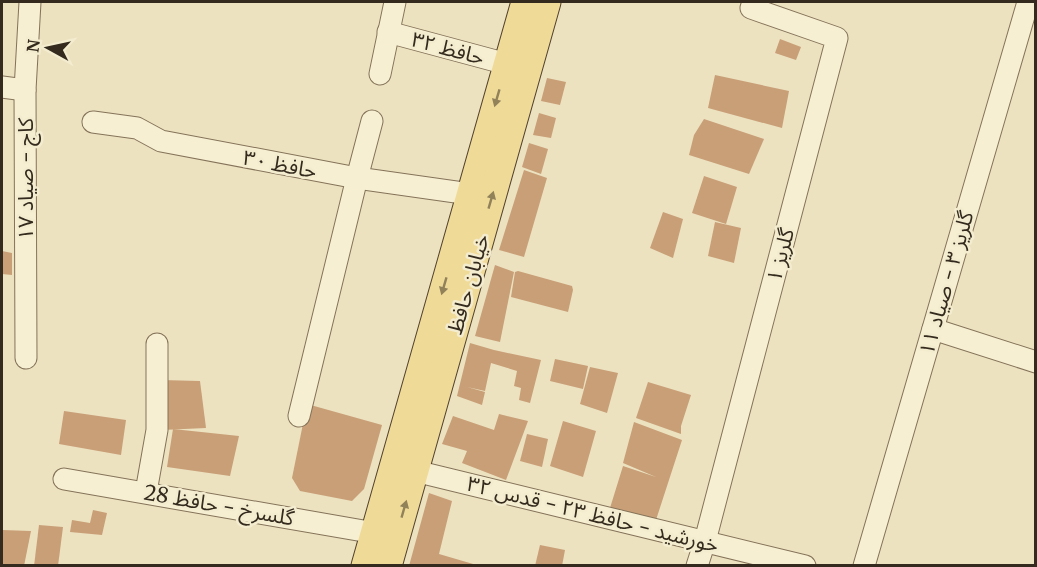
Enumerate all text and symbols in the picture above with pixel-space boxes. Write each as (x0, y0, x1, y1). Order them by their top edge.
north arrow (18, 18, 78, 78)
street label: حافظ ۳۲ (409, 25, 487, 71)
text: N (22, 38, 44, 54)
one-way arrow (492, 89, 501, 107)
street label: کاج - صیاد ۱۷ (12, 118, 41, 240)
street label: حافظ ۳۰ (241, 144, 319, 184)
one-way arrow (487, 191, 496, 209)
street label: گلریز ۳ - صیاد ۱۱ (913, 208, 980, 358)
street label: گلریز ۱ (760, 225, 800, 285)
street label: خیابان حافظ (441, 231, 495, 337)
one-way arrow (439, 277, 449, 295)
street label: خورشید - حافظ ۲۳ - قدس ۳۲ (464, 470, 722, 558)
street label: گلسرخ - حافظ 28 (142, 479, 296, 533)
one-way arrow (400, 500, 409, 518)

